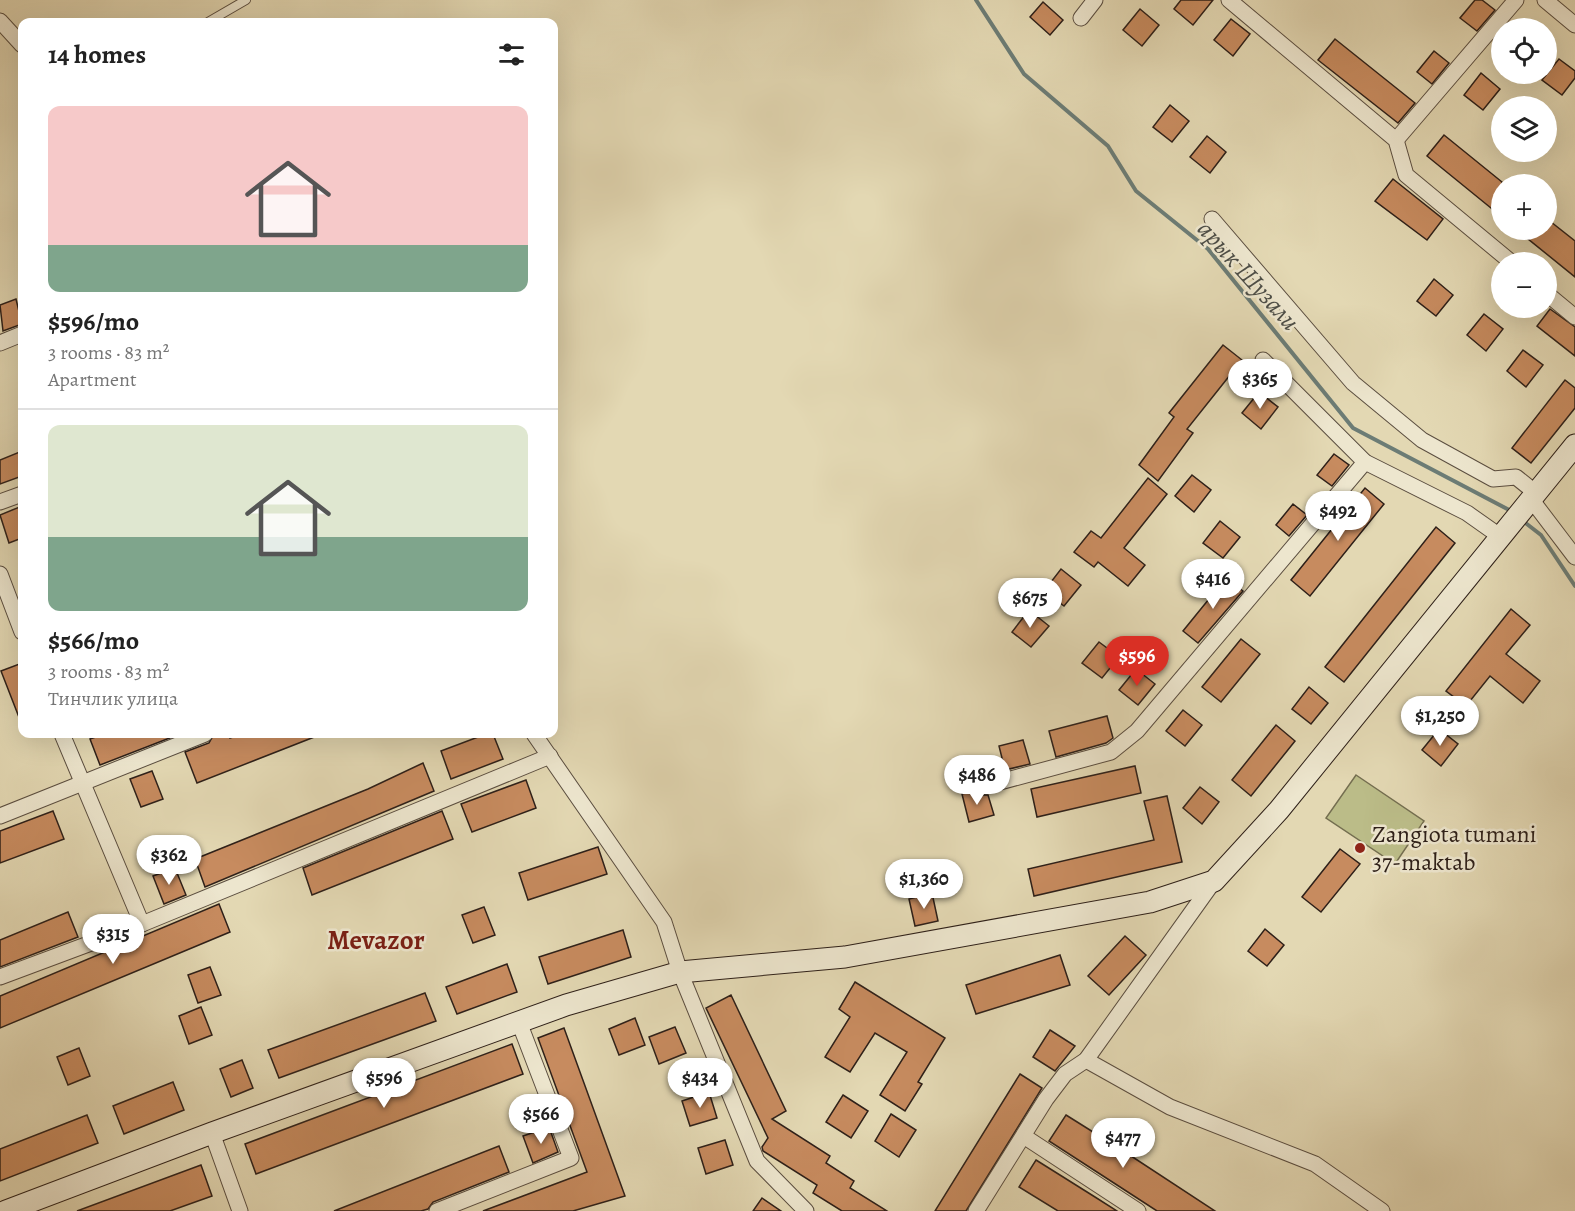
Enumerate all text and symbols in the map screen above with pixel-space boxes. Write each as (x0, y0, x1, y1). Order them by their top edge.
map controls (1491, 18, 1557, 318)
button: locate (1491, 18, 1557, 84)
text: 14 homes (48, 37, 146, 72)
icon: filters (495, 38, 528, 71)
button: layers (1491, 96, 1557, 162)
icon: home (234, 145, 342, 253)
button: + (1491, 174, 1557, 240)
water label: арык Шузали (1190, 213, 1308, 338)
button: − (1491, 252, 1557, 318)
text: $596/mo (48, 304, 139, 339)
text: 3 rooms · 83 m² (48, 339, 169, 366)
pin: $365 (1224, 359, 1296, 410)
text: $365 (1242, 365, 1278, 392)
text: Apartment (48, 366, 137, 393)
icon: home (234, 464, 342, 572)
pin: $492 (1302, 491, 1374, 542)
text: $492 (1319, 497, 1357, 524)
pin: $416 (1177, 559, 1249, 610)
text: $416 (1195, 565, 1231, 592)
pin: $675 (994, 578, 1066, 629)
text: $675 (1012, 584, 1048, 611)
text: $566/mo (48, 623, 139, 658)
pin: $596 (1101, 636, 1173, 687)
text: $596 (1119, 642, 1155, 669)
text: 3 rooms · 83 m² (48, 658, 169, 685)
text: Тинчлик улица (48, 685, 178, 712)
pin: $1,250 (1391, 696, 1489, 747)
text: $1,250 (1415, 702, 1465, 729)
pin: $486 (941, 755, 1013, 806)
text: $486 (958, 761, 996, 788)
place label: Zangiota tumani 37-maktab (1372, 818, 1537, 878)
pin: $362 (133, 835, 205, 886)
text: $362 (151, 841, 187, 868)
marker: Zangiota tumani 37-maktab (1353, 841, 1367, 855)
pin: $1,360 (875, 859, 973, 910)
text: $1,360 (899, 865, 949, 892)
pin: $315 (77, 914, 149, 965)
text: $315 (96, 920, 130, 947)
district label: Mevazor (327, 922, 425, 958)
pin: $596 (348, 1058, 420, 1109)
pin: $434 (664, 1058, 736, 1109)
text: $596 (366, 1064, 402, 1091)
text: $434 (682, 1064, 718, 1091)
pin: $566 (505, 1094, 577, 1145)
text: $566 (523, 1100, 559, 1127)
pin: $477 (1087, 1118, 1159, 1169)
text: $477 (1105, 1124, 1141, 1151)

